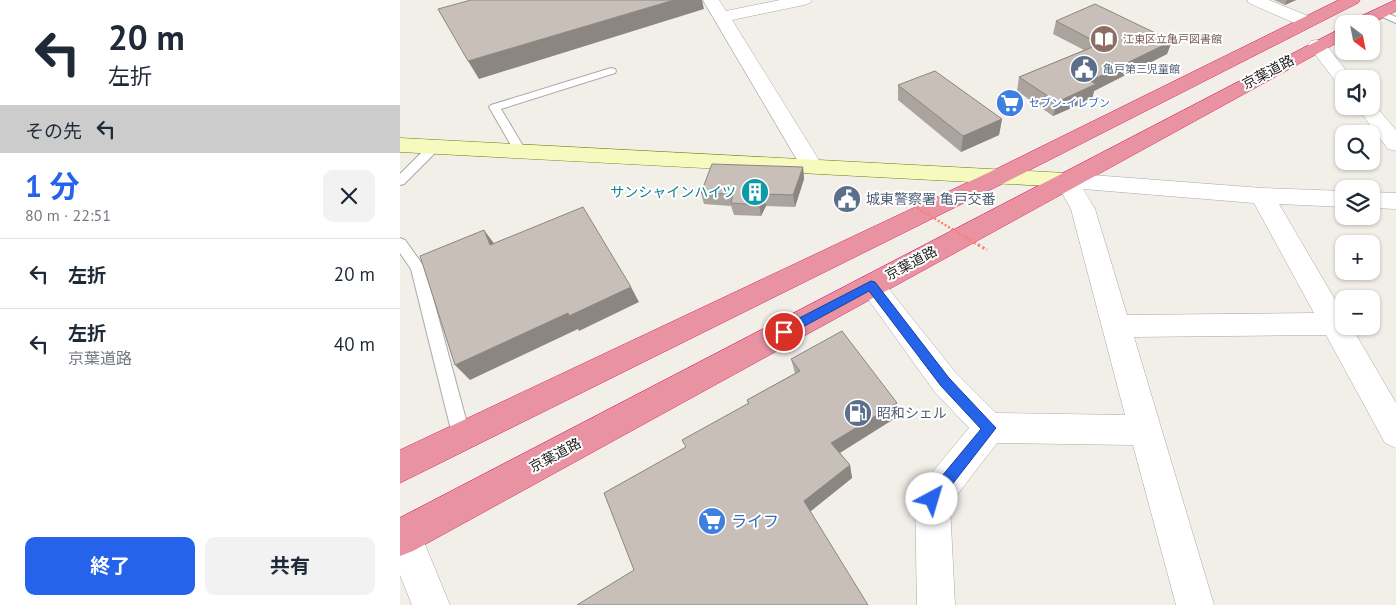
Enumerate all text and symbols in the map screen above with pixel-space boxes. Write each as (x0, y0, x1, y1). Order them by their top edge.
text: 20 m (108, 14, 185, 60)
north arrow (1335, 15, 1380, 60)
map controls (1335, 15, 1380, 335)
icon: left (25, 20, 90, 85)
library icon: 江東区立亀戸図書館 (1089, 24, 1119, 54)
place label: 江東区立亀戸図書館 (1123, 32, 1222, 46)
street label: 京葉道路 (1239, 51, 1297, 93)
public building icon: 亀戸第三児童館 (1069, 54, 1099, 84)
text: 左折 (108, 62, 152, 90)
place label: 亀戸第三児童館 (1103, 62, 1180, 76)
button: sound (1335, 70, 1380, 115)
supermarket icon: セブン-イレブン (995, 88, 1025, 118)
place label: セブン-イレブン (1029, 96, 1110, 110)
icon: left (92, 115, 120, 143)
text: その先 (25, 119, 82, 143)
button: search (1335, 125, 1380, 170)
text: 1 分 (25, 166, 80, 205)
button: close (323, 170, 375, 222)
building icon: サンシャインハイツ (740, 177, 770, 207)
button: layers (1335, 180, 1380, 225)
place label: サンシャインハイツ (610, 183, 736, 201)
public building icon: 城東警察署 亀戸交番 (832, 184, 862, 214)
place label: 城東警察署 亀戸交番 (866, 190, 996, 208)
text: 80 m · 22:51 (25, 205, 111, 225)
button: + (1335, 235, 1380, 280)
street label: 京葉道路 (882, 242, 940, 284)
icon: left (25, 260, 53, 288)
text: 20 m (334, 262, 375, 286)
text: 左折 (68, 263, 106, 287)
button: − (1335, 290, 1380, 335)
pin (763, 311, 805, 353)
icon: arrive (770, 318, 798, 346)
text: 左折 (68, 321, 106, 345)
icon: left (25, 330, 53, 358)
text: 40 m (334, 332, 375, 356)
text: 京葉道路 (68, 348, 132, 368)
fuel station icon: 昭和シェル (843, 398, 873, 428)
place label: 昭和シェル (877, 404, 947, 422)
street label: 京葉道路 (526, 434, 584, 476)
position arrow (905, 472, 957, 524)
supermarket icon: ライフ (697, 506, 727, 536)
place label: ライフ (731, 511, 779, 531)
button: 終了 (25, 537, 195, 595)
button: 共有 (205, 537, 375, 595)

